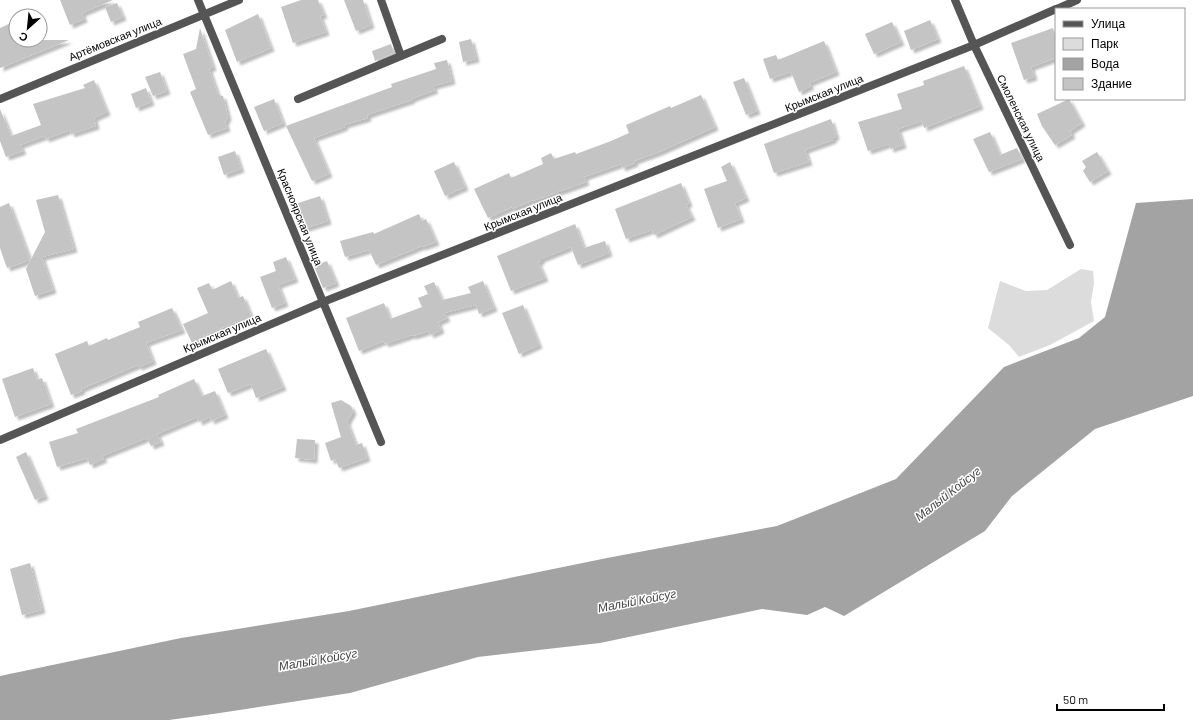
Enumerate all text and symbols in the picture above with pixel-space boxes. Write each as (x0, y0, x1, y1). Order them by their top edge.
north arrow (8, 8, 48, 48)
legend (1055, 8, 1185, 100)
street label: Артёмовская улица (67, 14, 164, 63)
text: Улица (1091, 16, 1125, 31)
text: С (17, 30, 30, 45)
text: Парк (1091, 36, 1119, 51)
text: Вода (1091, 56, 1119, 71)
street label: Крымская улица (783, 71, 866, 114)
street label: Смоленская улица (995, 72, 1049, 164)
text: Здание (1091, 76, 1132, 91)
street label: Красноярская улица (275, 166, 326, 268)
street label: Крымская улица (482, 190, 565, 233)
street label: Крымская улица (181, 310, 263, 355)
water label: Малый Койсуг (912, 463, 984, 524)
water label: Малый Койсуг (596, 586, 677, 615)
water label: Малый Койсуг (277, 645, 358, 674)
scale bar (1057, 686, 1164, 712)
text: 50 m (1063, 692, 1088, 706)

